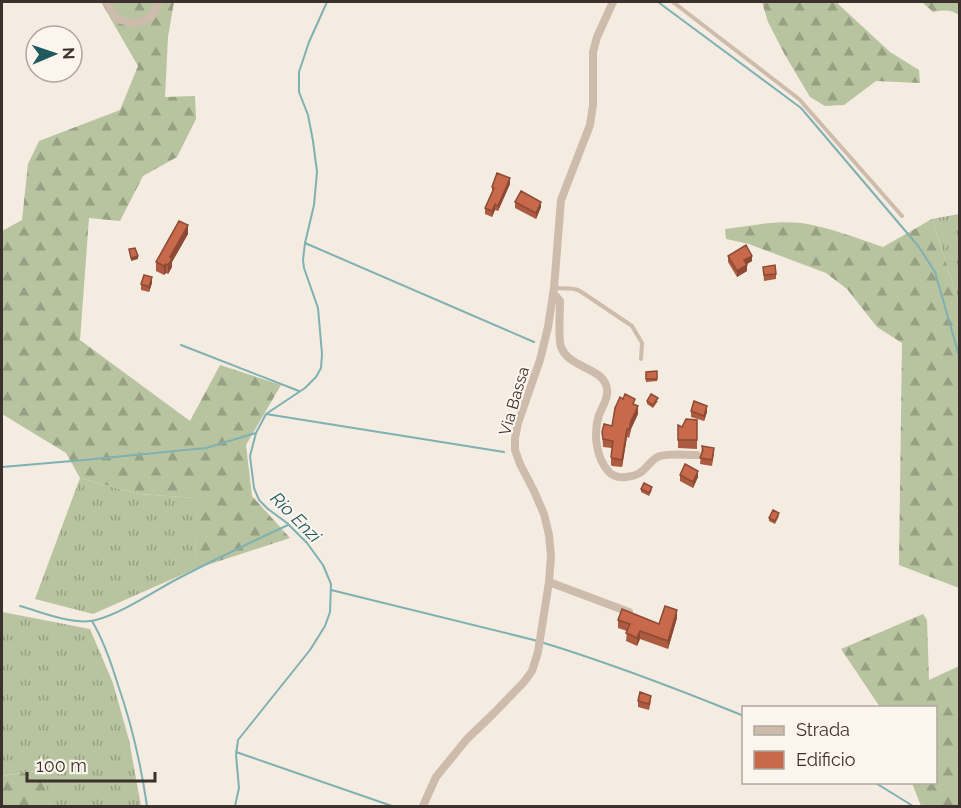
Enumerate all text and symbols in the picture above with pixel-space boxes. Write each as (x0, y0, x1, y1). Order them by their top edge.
north arrow (24, 24, 84, 84)
text: N (59, 47, 78, 60)
street label: Via Bassa (495, 364, 533, 438)
water label: Rio Enzi (266, 487, 326, 547)
legend (742, 706, 937, 784)
text: Strada (796, 719, 850, 740)
scale bar (27, 745, 154, 783)
text: Edificio (796, 749, 856, 770)
text: 100 m (36, 755, 87, 776)

